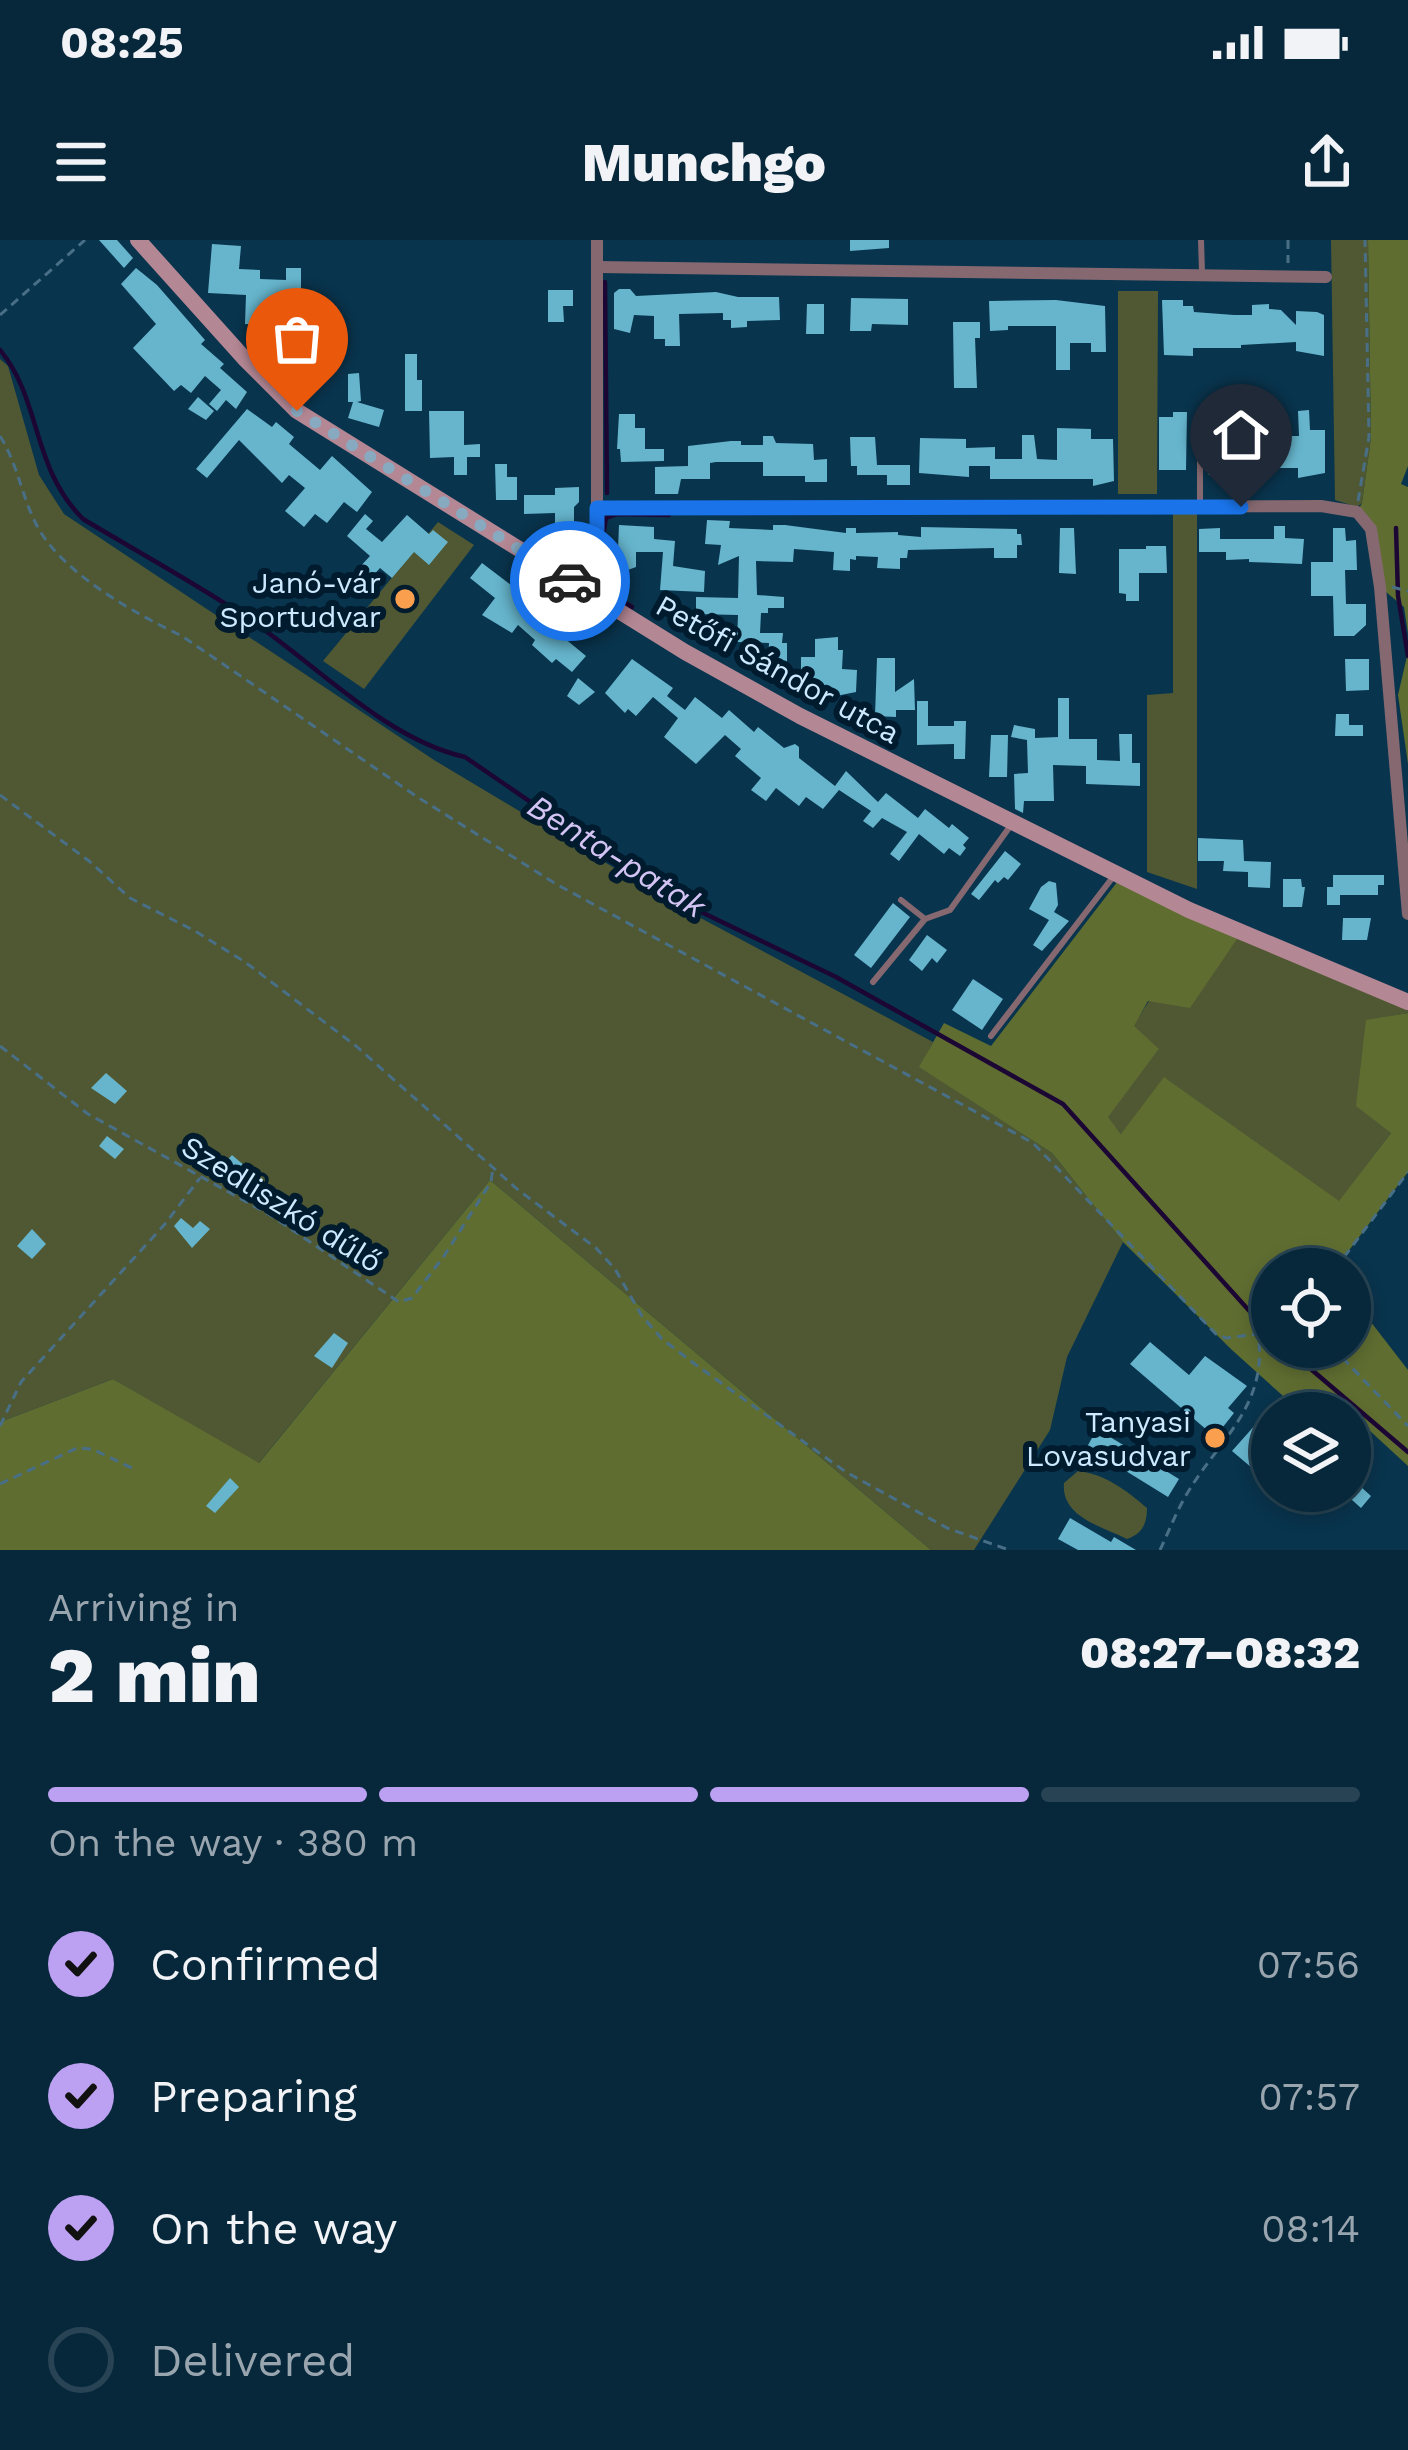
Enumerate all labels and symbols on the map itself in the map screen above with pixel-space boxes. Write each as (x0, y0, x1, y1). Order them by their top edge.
pin (246, 288, 348, 411)
pin (1190, 384, 1292, 507)
courier (510, 521, 630, 641)
place label: Janó-vár Sportudvar (219, 565, 381, 634)
marker: Janó-vár Sportudvar (392, 586, 418, 612)
street label: Petőfi Sándor utca (650, 587, 906, 751)
water label: Benta-patak (521, 786, 714, 927)
street label: Szedliszkó dűlő (176, 1128, 388, 1280)
place label: Tanyasi Lovasudvar (1026, 1404, 1191, 1473)
marker: Tanyasi Lovasudvar (1202, 1425, 1228, 1451)

